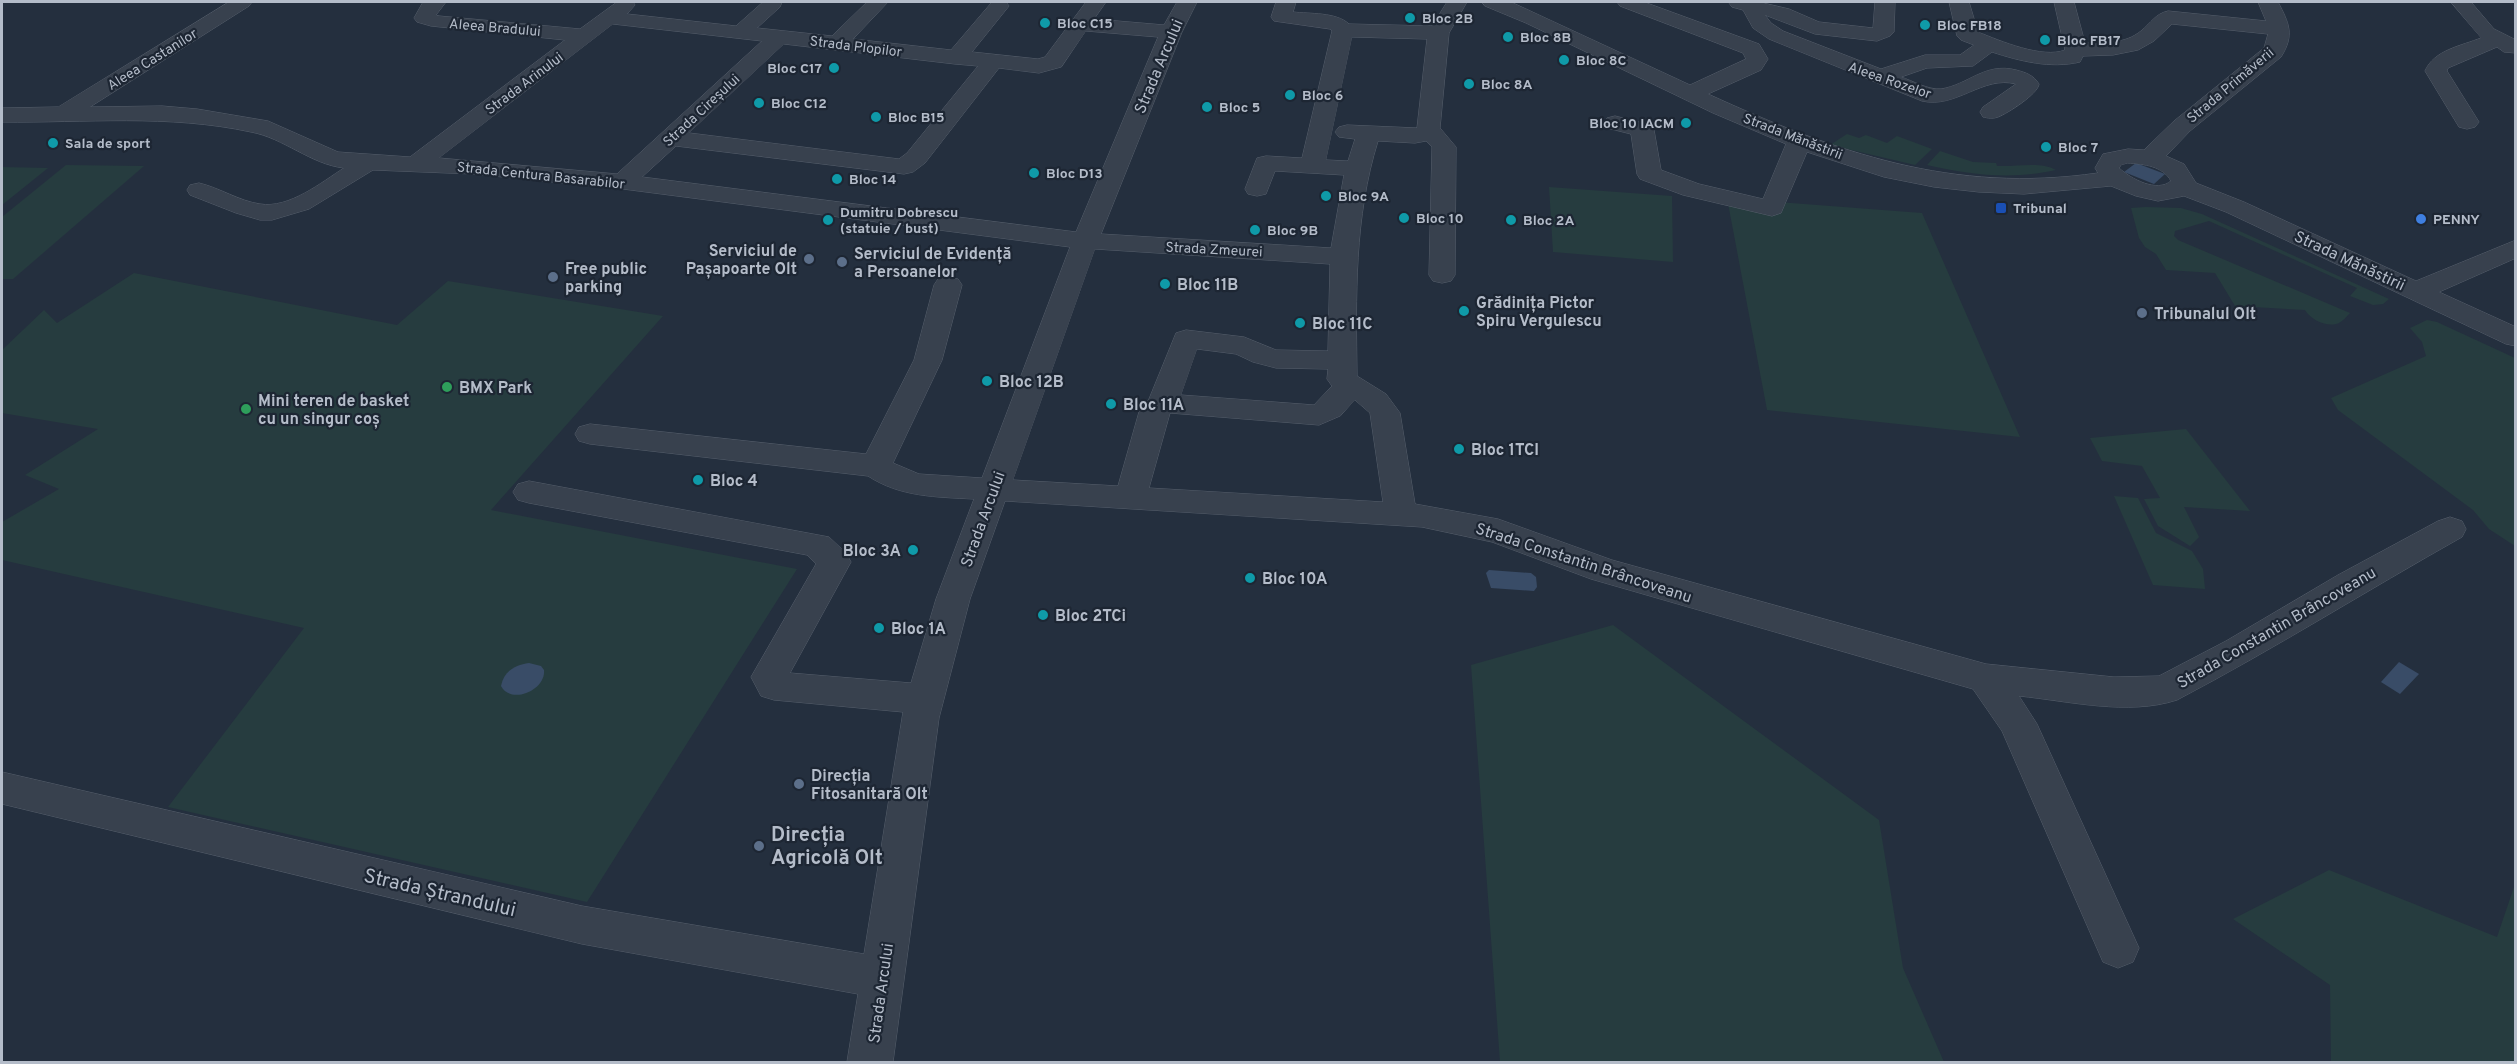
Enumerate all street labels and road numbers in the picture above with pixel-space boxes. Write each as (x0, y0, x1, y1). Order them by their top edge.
street label: Aleea Bradului (448, 16, 541, 41)
street label: Strada Arcului (1131, 17, 1189, 117)
street label: Aleea Castanilor (105, 26, 201, 95)
street label: Strada Plopilor (809, 33, 903, 62)
street label: Strada Primăverii (2184, 45, 2278, 127)
street label: Strada Arinului (483, 49, 567, 119)
street label: Aleea Rozelor (1846, 59, 1934, 104)
street label: Strada Cireșului (660, 71, 744, 151)
street label: Strada Mănăstirii (1740, 111, 1845, 164)
street label: Strada Centura Basarabilor (456, 159, 626, 194)
street label: Strada Mănăstirii (2290, 227, 2408, 296)
street label: Strada Zmeurei (1165, 239, 1263, 262)
street label: Strada Arcului (957, 469, 1011, 570)
street label: Strada Constantin Brâncoveanu (1473, 519, 1694, 608)
street label: Strada Constantin Brâncoveanu (2174, 563, 2380, 694)
street label: Strada Ștrandului (361, 864, 518, 924)
street label: Strada Arcului (865, 942, 899, 1045)

